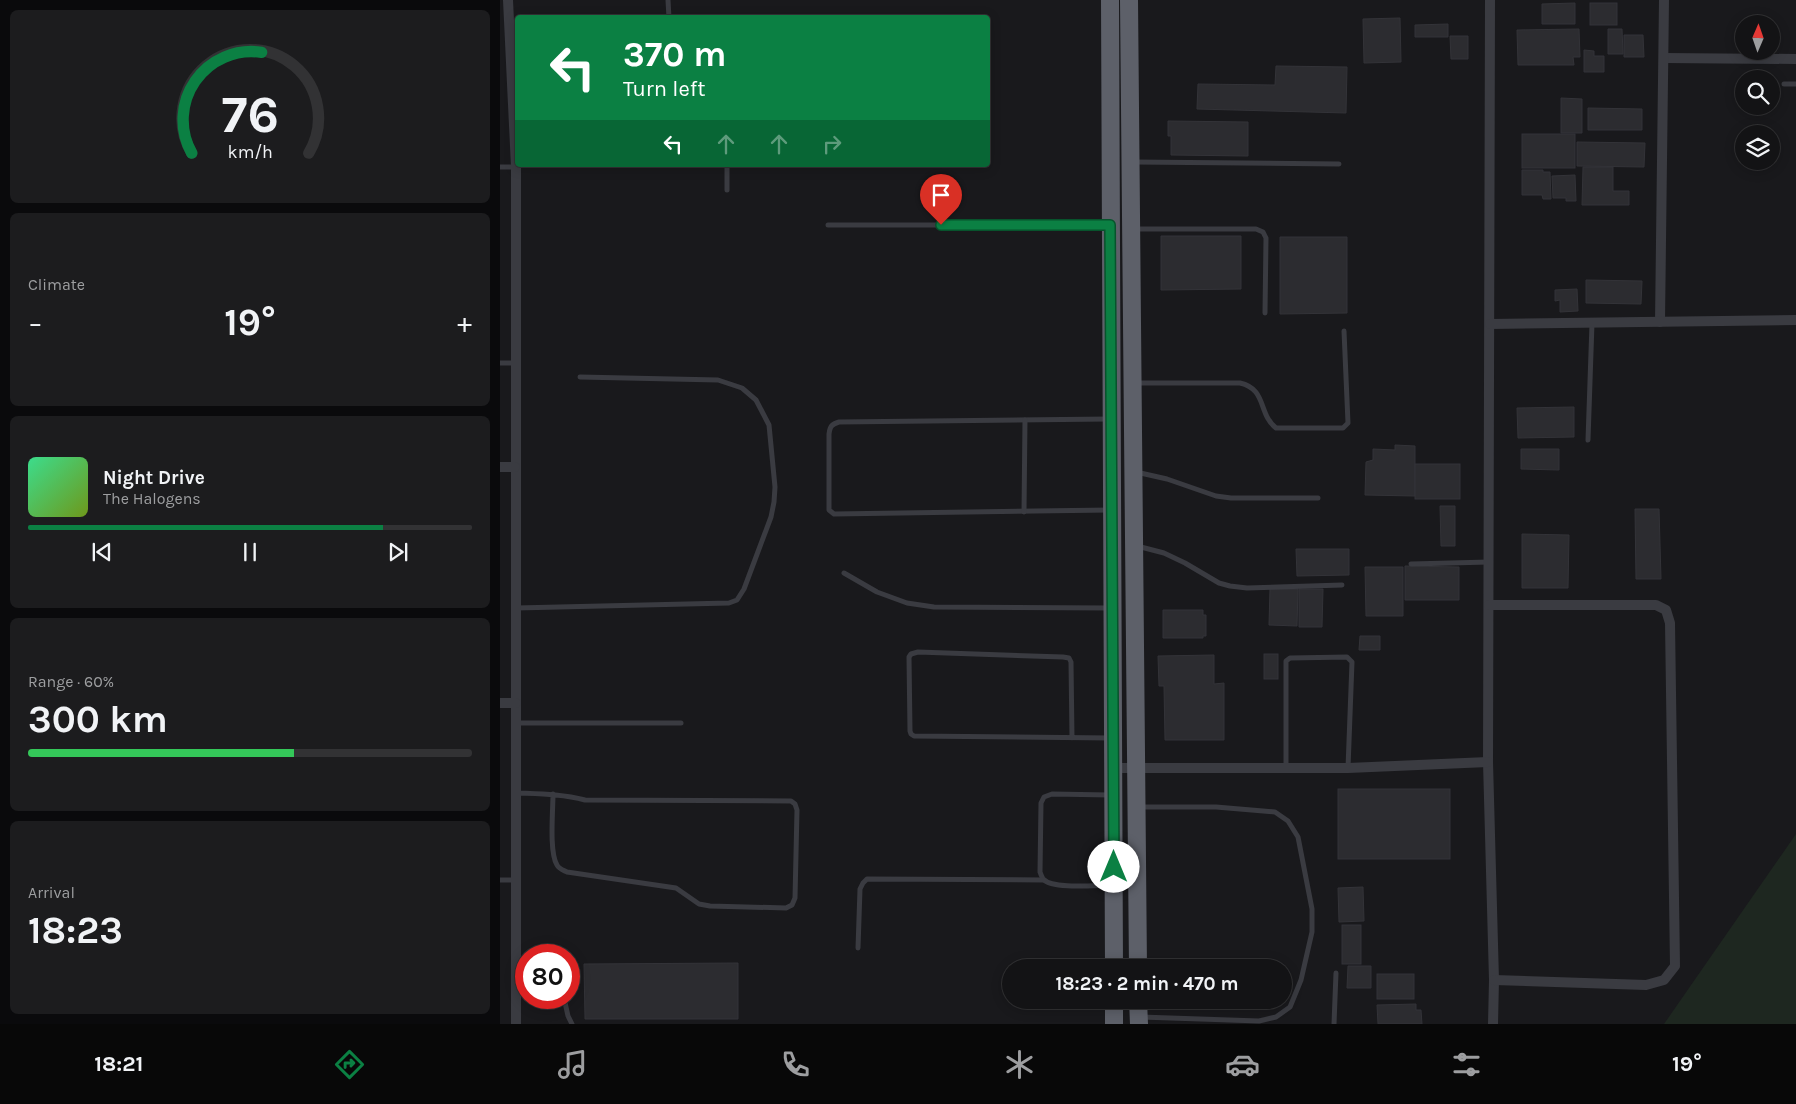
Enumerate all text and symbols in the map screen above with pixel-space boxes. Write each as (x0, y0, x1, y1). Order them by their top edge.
north arrow (1735, 15, 1780, 60)
map controls (1735, 15, 1780, 170)
text: 370 m (623, 34, 726, 75)
icon: left (540, 35, 605, 100)
button: search (1735, 70, 1780, 115)
text: Turn left (623, 76, 706, 102)
text: 76 (221, 84, 279, 145)
button: layers (1735, 125, 1780, 170)
icon: left (659, 130, 687, 158)
icon: ahead (712, 130, 740, 158)
icon: ahead (765, 130, 793, 158)
icon: right (818, 130, 846, 158)
text: km/h (227, 142, 273, 163)
pin (920, 174, 962, 225)
icon: arrive (927, 181, 955, 209)
text: Climate (28, 275, 85, 294)
text: 19° (224, 300, 276, 345)
text: − (28, 306, 43, 339)
text: + (457, 306, 472, 339)
text: Night Drive (103, 467, 205, 489)
text: The Halogens (103, 489, 201, 508)
icon: previous (88, 538, 116, 566)
icon: pause (236, 538, 264, 566)
icon: next (384, 538, 412, 566)
text: Range · 60% (28, 672, 114, 691)
text: 300 km (28, 697, 168, 742)
position arrow (1087, 840, 1139, 892)
text: Arrival (28, 883, 75, 902)
text: 18:23 (28, 908, 123, 953)
speed limit sign: 80 (515, 944, 580, 1009)
text: 18:23 · 2 min · 470 m (1056, 973, 1238, 995)
icon: directions (332, 1047, 367, 1082)
icon: music (555, 1047, 590, 1082)
icon: phone (778, 1047, 813, 1082)
icon: climate (1002, 1047, 1037, 1082)
icon: car (1225, 1047, 1260, 1082)
icon: filters (1449, 1047, 1484, 1082)
text: 18:21 (94, 1051, 143, 1077)
text: 19° (1672, 1051, 1702, 1077)

